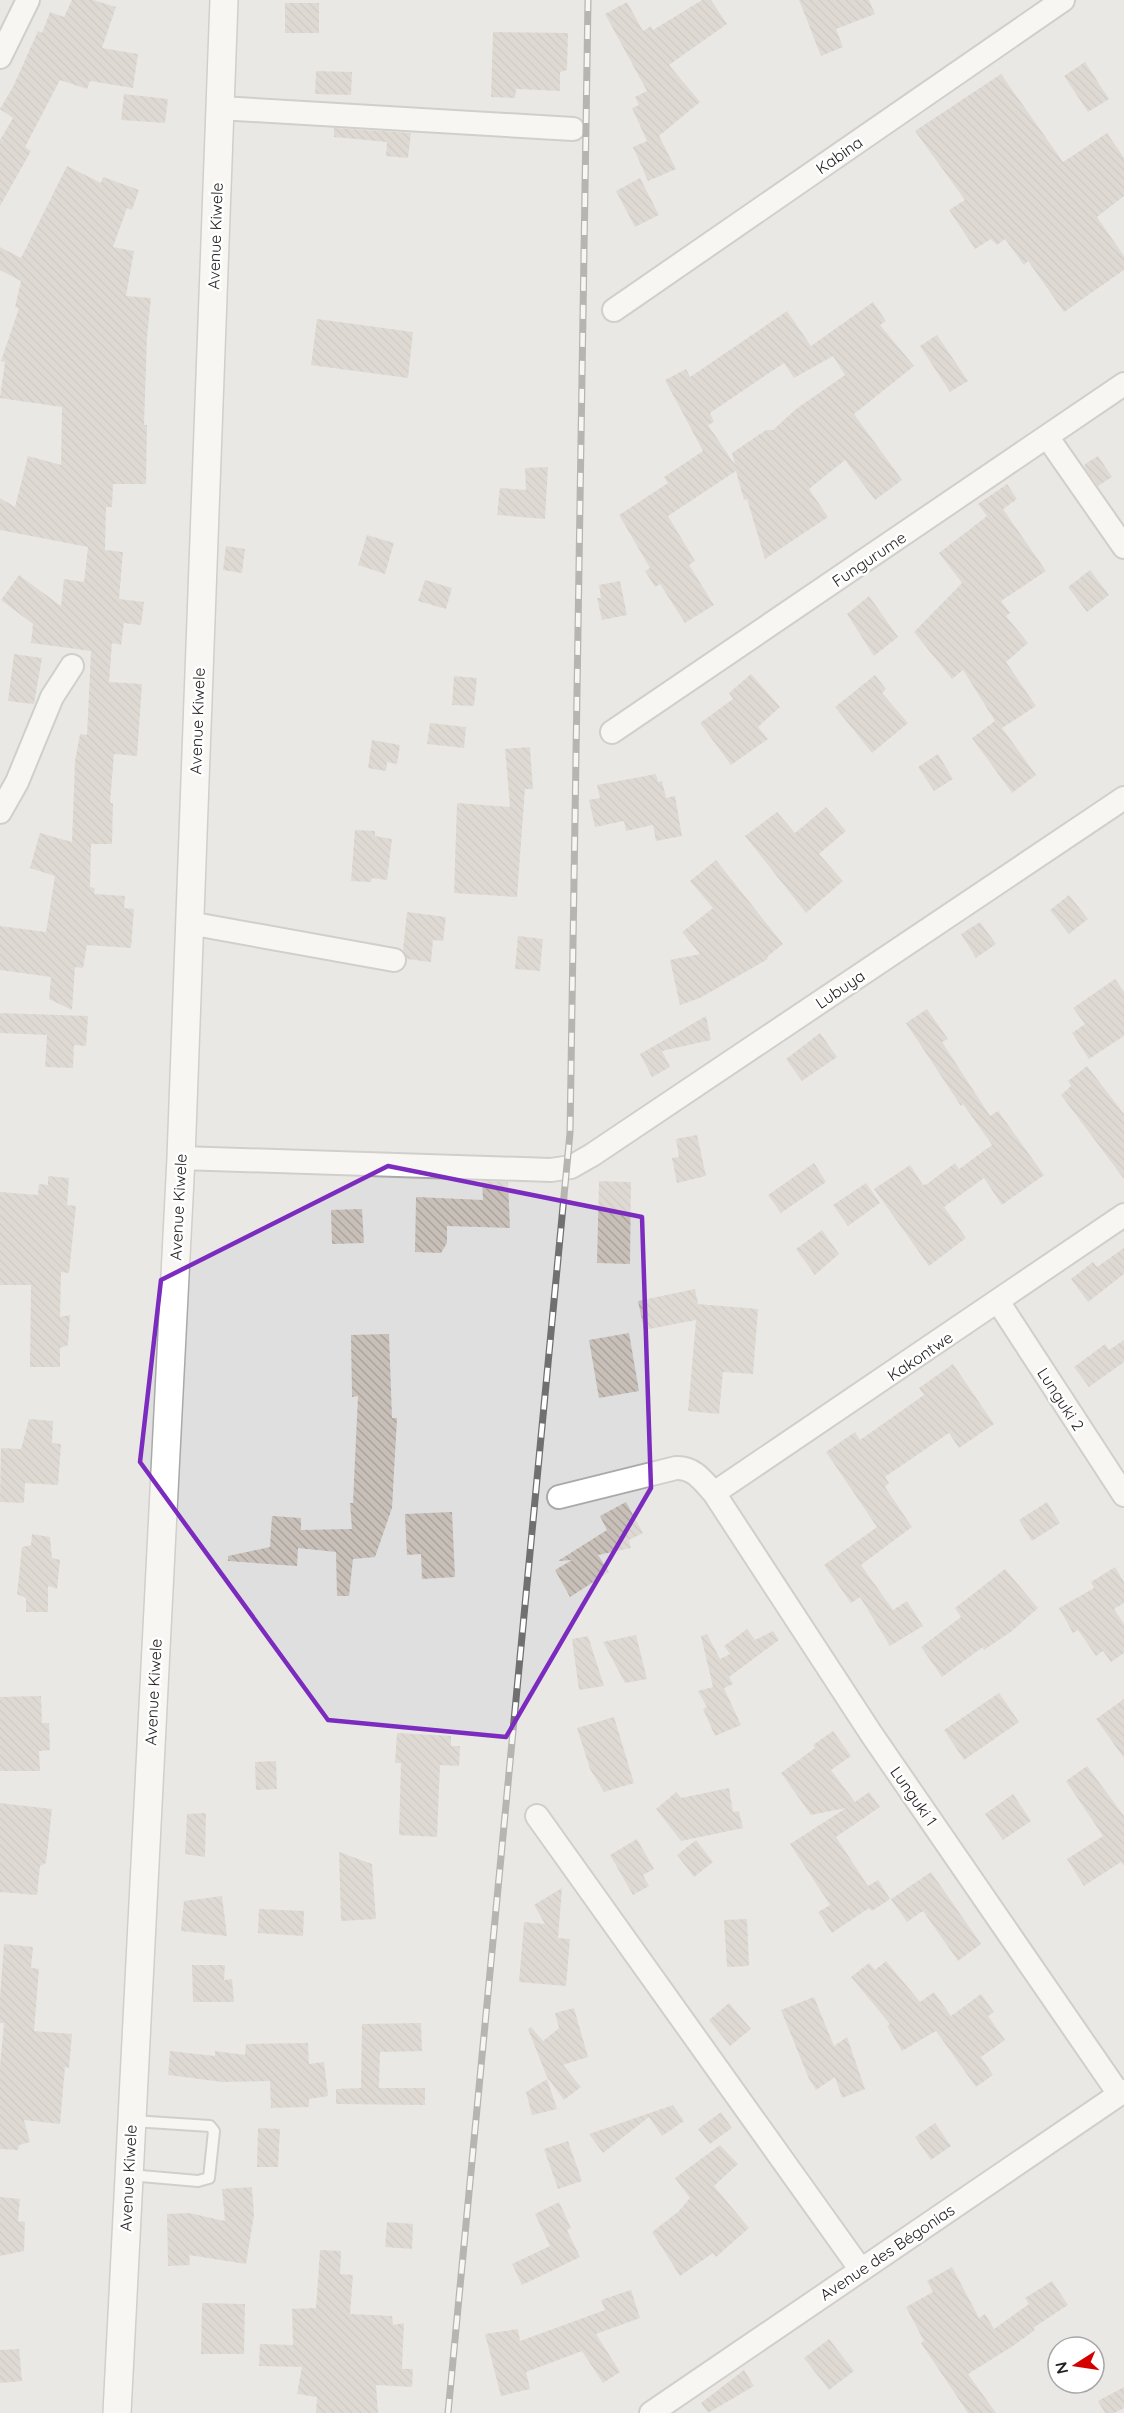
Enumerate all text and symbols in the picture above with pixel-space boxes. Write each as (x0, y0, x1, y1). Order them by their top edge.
street label: Kabina (812, 132, 866, 178)
street label: Avenue Kiwele (203, 182, 227, 290)
street label: Fungurume (828, 527, 910, 591)
street label: Avenue Kiwele (185, 667, 209, 775)
street label: Lubuya (812, 965, 868, 1013)
street label: Avenue Kiwele (165, 1153, 191, 1261)
street label: Kakontwe (883, 1327, 957, 1385)
street label: Lunguki 2 (1033, 1364, 1089, 1434)
street label: Avenue Kiwele (140, 1638, 166, 1746)
street label: Lunguki 1 (886, 1762, 942, 1830)
street label: Avenue Kiwele (115, 2124, 141, 2232)
street label: Avenue des Bégonias (816, 2199, 958, 2305)
north arrow (1046, 2335, 1106, 2395)
text: N (1050, 2360, 1072, 2376)

